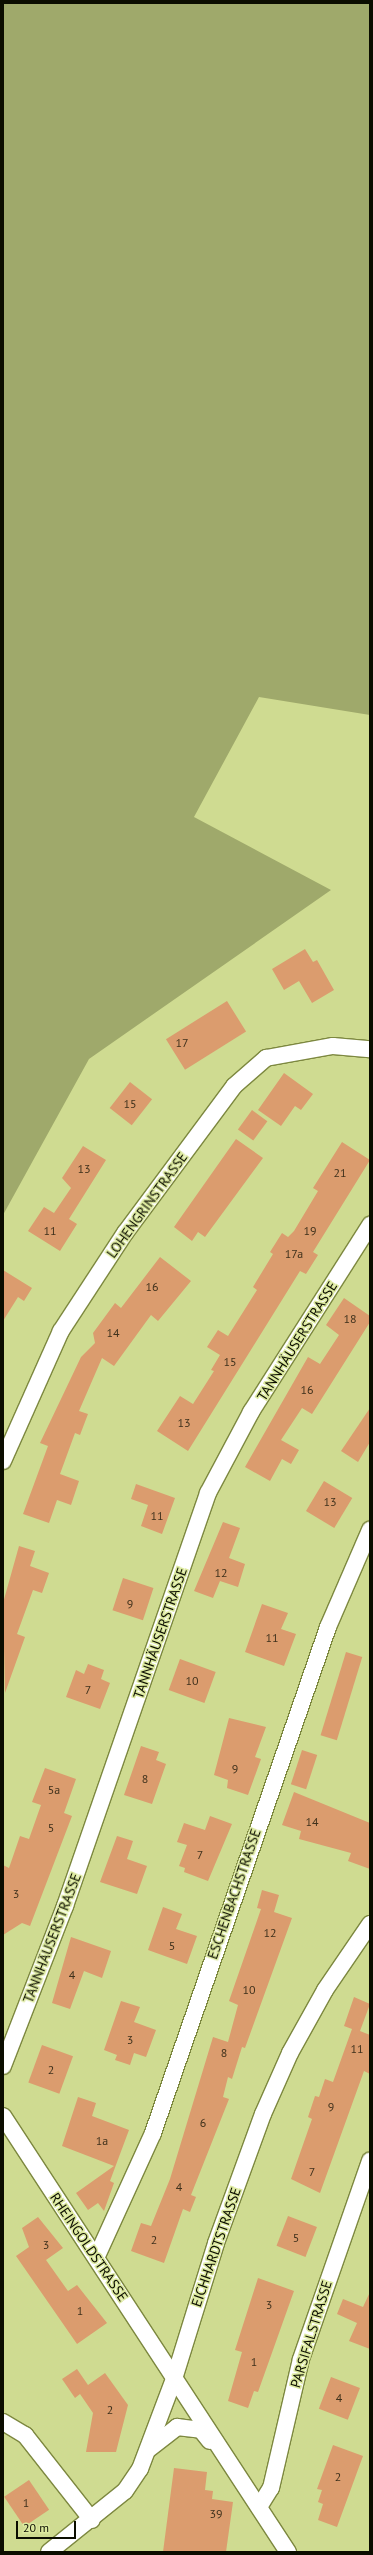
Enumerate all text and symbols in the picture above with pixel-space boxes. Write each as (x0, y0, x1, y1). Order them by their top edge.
house number: 17 (175, 1036, 189, 1050)
house number: 15 (123, 1097, 137, 1111)
street label: LOHENGRINSTRASSE (103, 1149, 191, 1261)
house number: 13 (77, 1162, 91, 1176)
house number: 21 (333, 1166, 347, 1180)
house number: 11 (43, 1224, 57, 1238)
house number: 19 (303, 1224, 317, 1238)
house number: 17a (285, 1247, 303, 1261)
street label: TANNHÄUSERSTRASSE (253, 1278, 341, 1404)
house number: 16 (145, 1280, 159, 1294)
house number: 18 (343, 1312, 357, 1326)
house number: 14 (106, 1326, 120, 1340)
house number: 15 (223, 1355, 237, 1369)
house number: 16 (300, 1383, 314, 1397)
house number: 13 (177, 1416, 191, 1430)
house number: 13 (323, 1495, 337, 1509)
house number: 11 (150, 1509, 164, 1523)
street label: TANNHÄUSERSTRASSE (130, 1565, 190, 1701)
house number: 12 (214, 1566, 228, 1580)
house number: 9 (127, 1597, 133, 1611)
house number: 11 (265, 1631, 279, 1645)
house number: 10 (185, 1674, 199, 1688)
house number: 7 (85, 1683, 91, 1697)
house number: 9 (232, 1762, 238, 1776)
house number: 8 (142, 1772, 148, 1786)
house number: 5a (48, 1783, 60, 1797)
house number: 14 (305, 1815, 319, 1829)
house number: 5 (48, 1821, 54, 1835)
street label: ESCHENBACHSTRASSE (204, 1827, 264, 1961)
house number: 7 (197, 1848, 203, 1862)
street label: TANNHÄUSERSTRASSE (20, 1871, 84, 2005)
house number: 3 (13, 1887, 19, 1901)
house number: 12 (263, 1926, 277, 1940)
house number: 5 (169, 1939, 175, 1953)
house number: 4 (69, 1968, 75, 1982)
house number: 10 (242, 1983, 256, 1997)
house number: 3 (127, 2033, 133, 2047)
house number: 11 (350, 2042, 364, 2056)
house number: 8 (221, 2046, 227, 2060)
house number: 2 (48, 2063, 54, 2077)
house number: 9 (328, 2100, 334, 2114)
house number: 6 (200, 2116, 206, 2130)
house number: 1a (96, 2134, 108, 2148)
house number: 7 (309, 2165, 315, 2179)
house number: 4 (176, 2180, 182, 2194)
street label: EICHHARDTSTRASSE (188, 2185, 244, 2309)
street label: RHEINGOLDSTRASSE (47, 2190, 131, 2304)
house number: 5 (293, 2231, 299, 2245)
house number: 2 (151, 2233, 157, 2247)
house number: 3 (43, 2238, 49, 2252)
street label: PARSIFALSTRASSE (287, 2278, 335, 2390)
house number: 3 (266, 2298, 272, 2312)
house number: 1 (77, 2304, 83, 2318)
house number: 1 (251, 2355, 257, 2369)
house number: 4 (336, 2391, 342, 2405)
house number: 2 (107, 2403, 113, 2417)
house number: 2 (335, 2470, 341, 2484)
house number: 1 (23, 2496, 29, 2510)
house number: 39 (209, 2507, 223, 2521)
scale bar (18, 2513, 78, 2539)
text: 20 m (23, 2520, 49, 2535)

